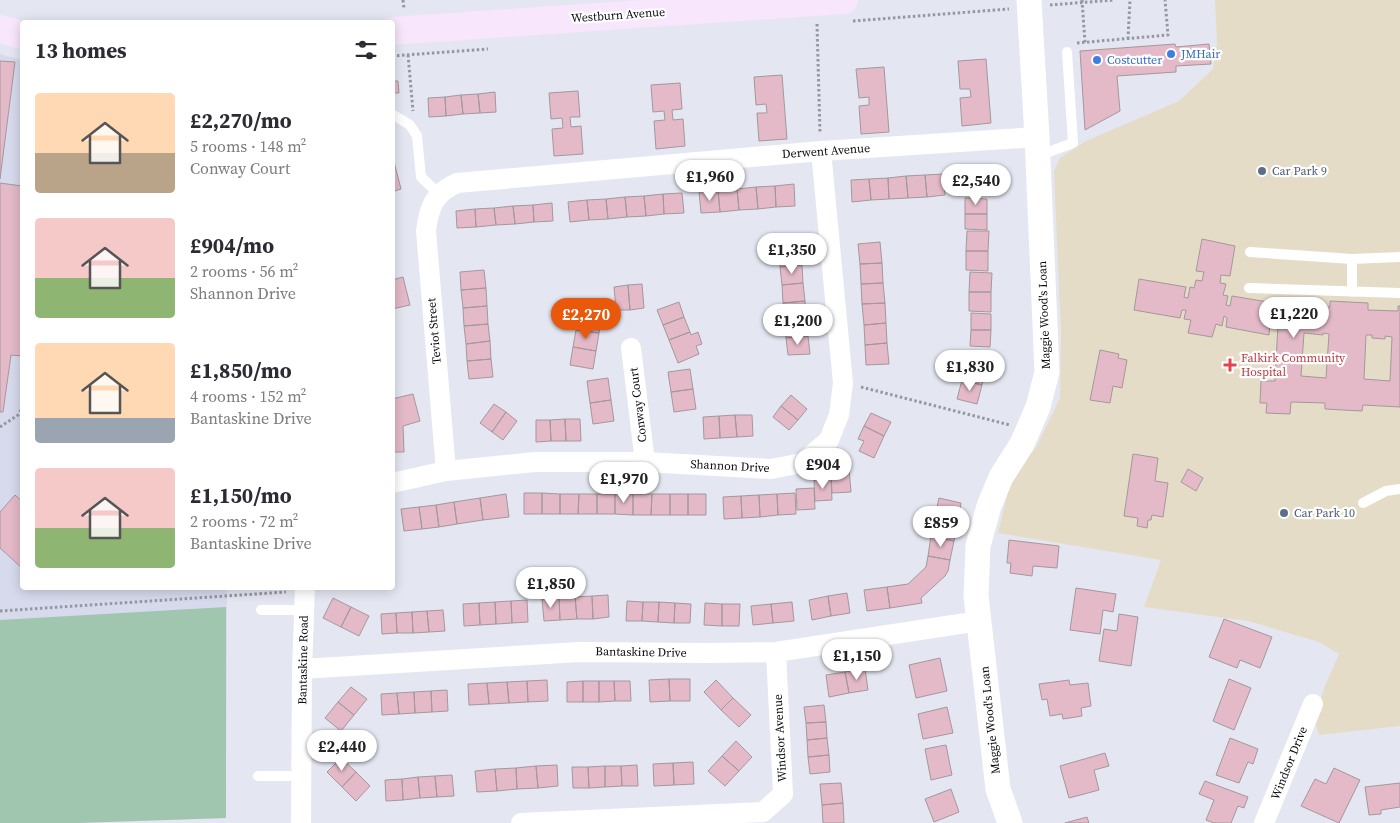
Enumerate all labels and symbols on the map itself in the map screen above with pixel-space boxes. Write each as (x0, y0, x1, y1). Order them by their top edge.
street label: Westburn Avenue (570, 4, 666, 26)
place label: JMHair (1180, 46, 1220, 62)
marker: JMHair (1165, 48, 1177, 60)
place label: Costcutter (1107, 52, 1162, 68)
marker: Costcutter (1091, 54, 1103, 66)
street label: Derwent Avenue (781, 140, 871, 162)
pin: £1,960 (669, 160, 751, 202)
place label: Car Park 9 (1272, 163, 1327, 179)
pin: £2,540 (935, 164, 1017, 206)
marker: Car Park 9 (1256, 165, 1268, 177)
pin: £1,350 (751, 232, 833, 275)
street label: Maggie Wood's Loan (1034, 261, 1054, 369)
pin: £1,220 (1253, 296, 1335, 339)
street label: Teviot Street (423, 297, 445, 365)
pin: £2,270 (545, 298, 627, 340)
pin: £1,200 (757, 304, 839, 346)
pin: £1,830 (929, 350, 1011, 392)
place label: Falkirk Community Hospital (1241, 350, 1346, 380)
marker: Falkirk Community Hospital (1223, 358, 1237, 372)
street label: Conway Court (625, 367, 651, 443)
pin: £904 (793, 448, 853, 490)
street label: Shannon Drive (690, 456, 770, 476)
pin: £1,970 (583, 462, 665, 504)
place label: Car Park 10 (1294, 505, 1355, 521)
pin: £859 (911, 506, 971, 548)
marker: Car Park 10 (1278, 507, 1290, 519)
pin: £1,850 (510, 566, 592, 609)
street label: Bantaskine Road (294, 615, 312, 705)
pin: £1,150 (816, 638, 898, 681)
street label: Bantaskine Drive (595, 643, 687, 661)
street label: Maggie Wood's Loan (976, 665, 1004, 775)
street label: Windsor Avenue (770, 694, 790, 782)
street label: Windsor Drive (1267, 724, 1311, 802)
pin: £2,440 (301, 730, 383, 772)

